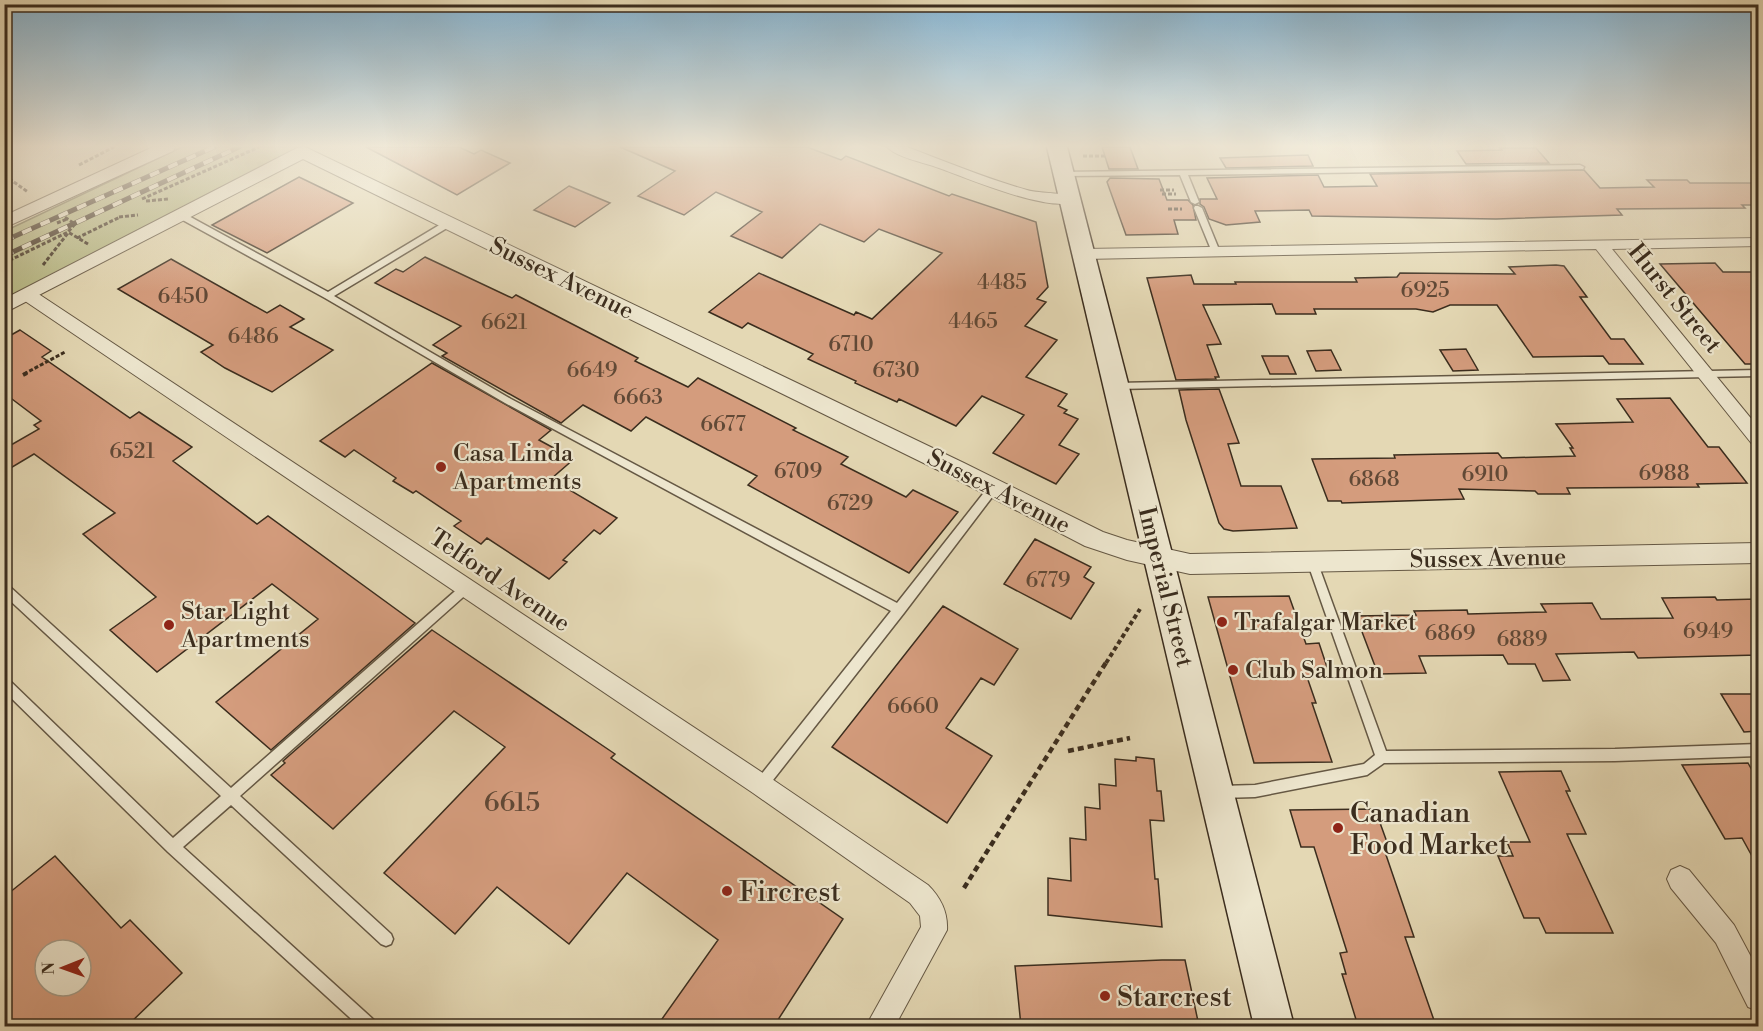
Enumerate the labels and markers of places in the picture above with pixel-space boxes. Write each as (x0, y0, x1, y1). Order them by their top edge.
place label: Casa Linda Apartments (452, 439, 581, 497)
marker: Casa Linda Apartments (434, 460, 448, 474)
place label: Star Light Apartments (180, 597, 309, 655)
place label: Trafalgar Market (1234, 608, 1417, 638)
marker: Trafalgar Market (1215, 615, 1229, 629)
marker: Star Light Apartments (162, 618, 176, 632)
place label: Club Salmon (1245, 656, 1383, 686)
marker: Club Salmon (1226, 663, 1240, 677)
place label: Canadian Food Market (1350, 796, 1509, 863)
marker: Canadian Food Market (1331, 821, 1345, 835)
place label: Fircrest (739, 875, 841, 910)
marker: Fircrest (720, 884, 734, 898)
place label: Starcrest (1117, 980, 1232, 1015)
marker: Starcrest (1098, 989, 1112, 1003)

